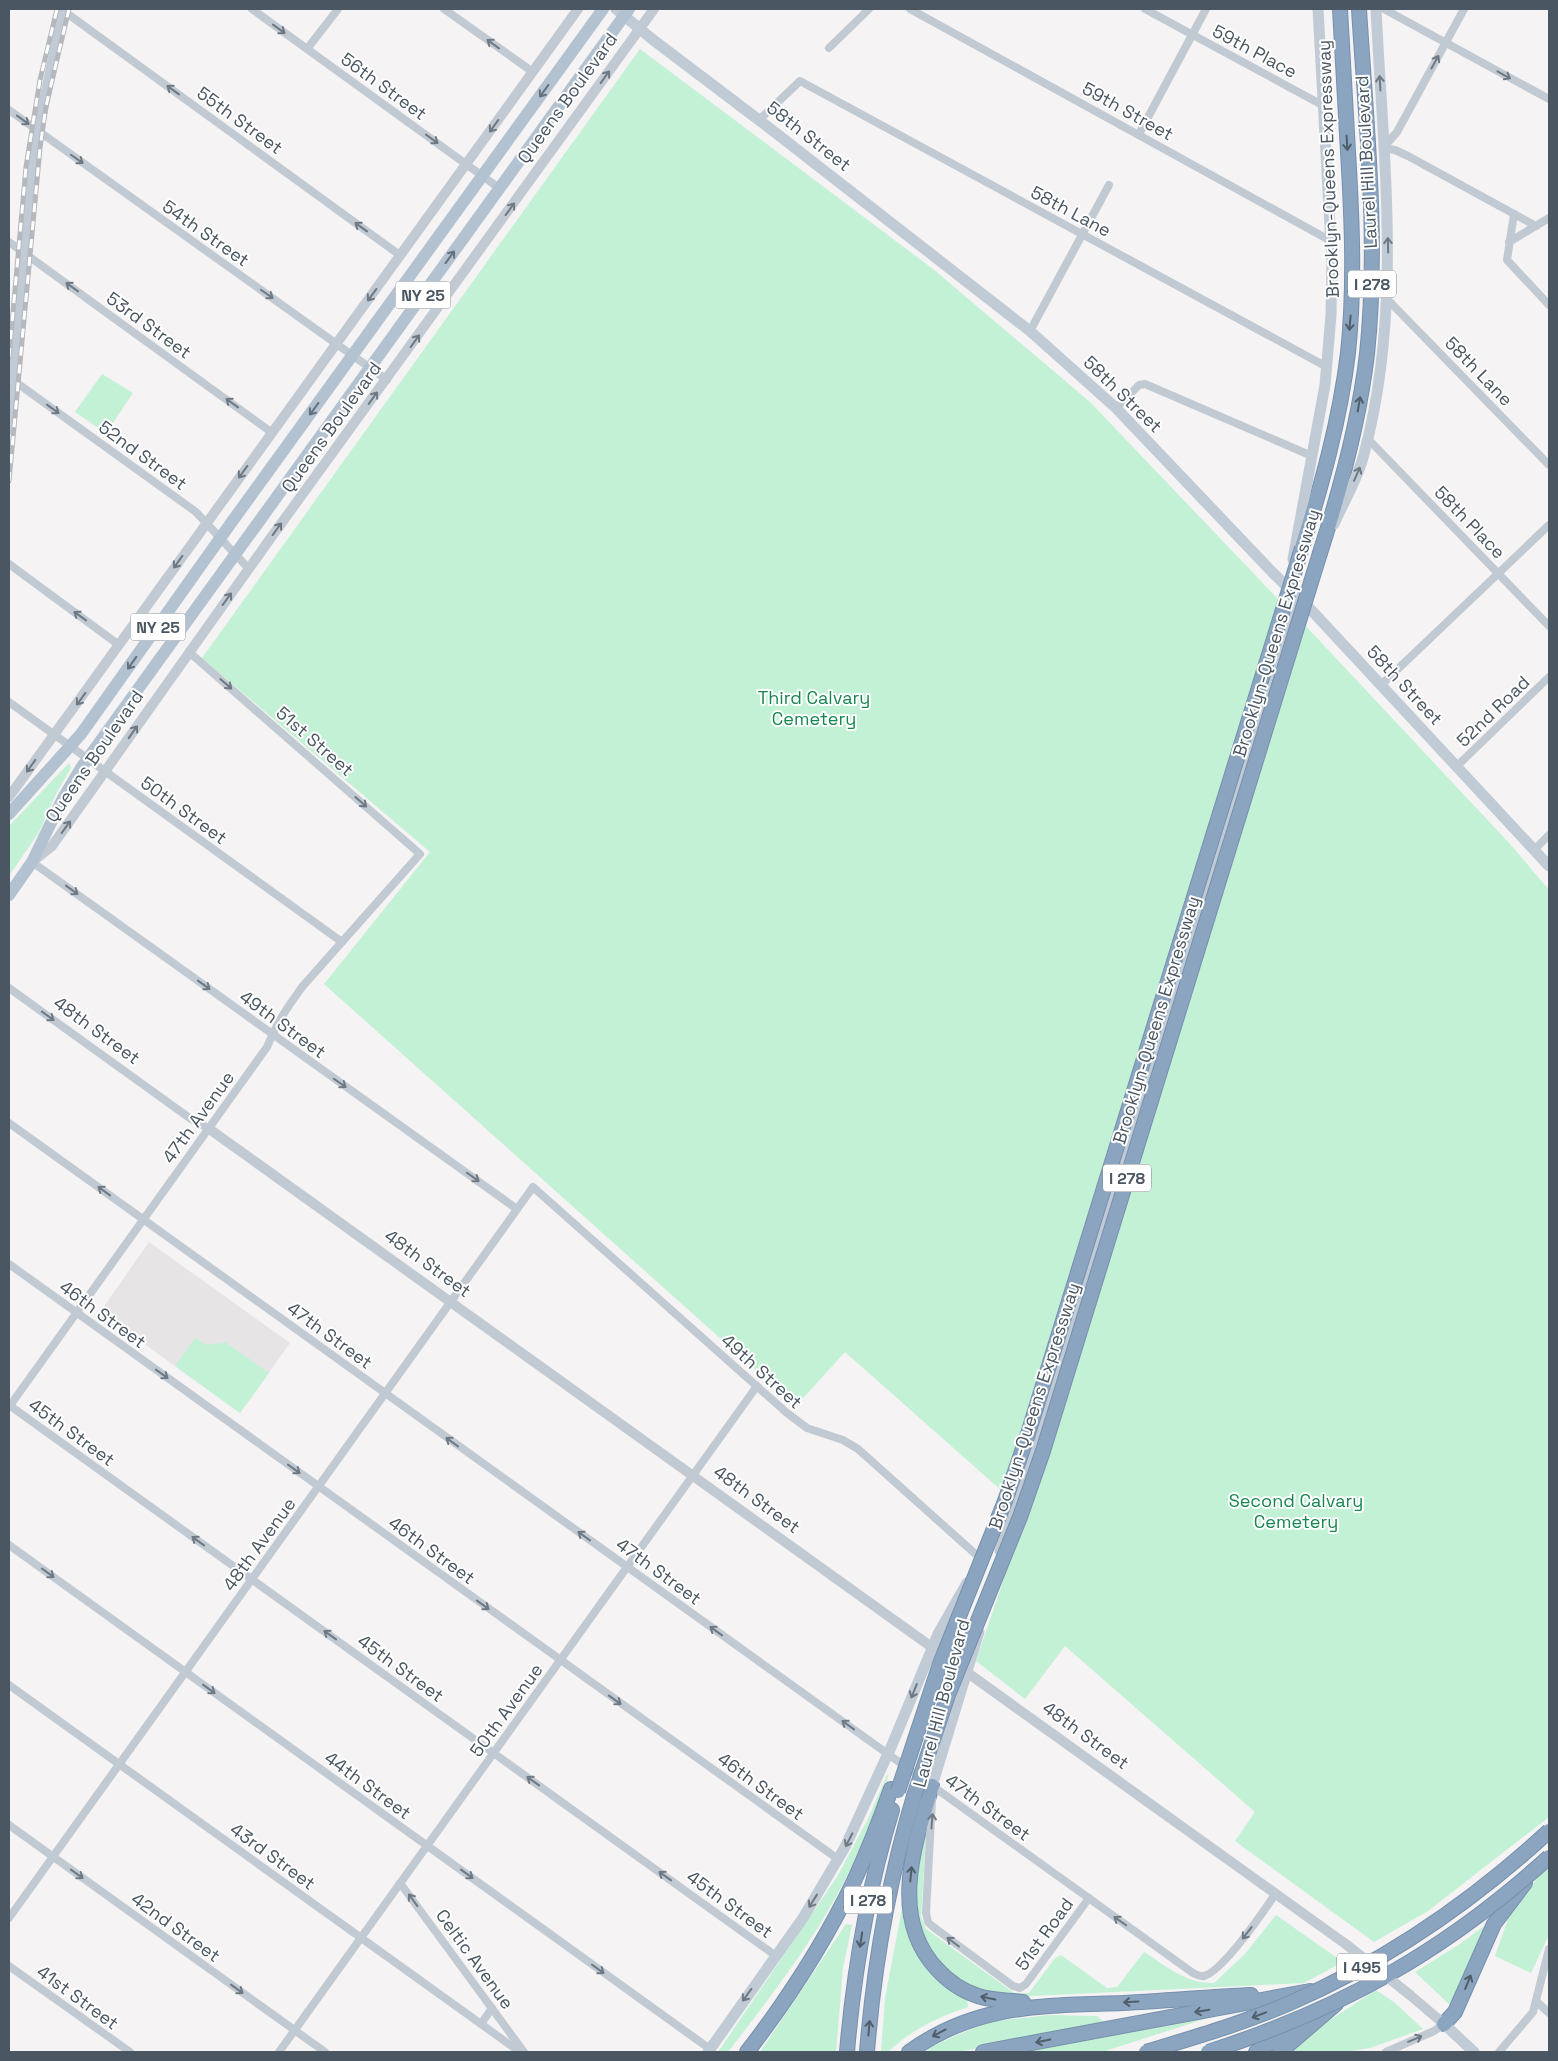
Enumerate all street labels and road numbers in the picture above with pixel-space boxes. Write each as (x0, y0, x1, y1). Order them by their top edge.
street label: 59th Place (1209, 19, 1301, 83)
street label: Queens Boulevard (512, 28, 622, 168)
street label: Brooklyn-Queens Expressway (1312, 40, 1344, 298)
street label: 56th Street (336, 47, 432, 125)
street label: Laurel Hill Boulevard (1350, 75, 1382, 249)
street label: 59th Street (1078, 77, 1178, 145)
street label: 55th Street (193, 81, 287, 159)
street label: 58th Street (762, 96, 856, 176)
street label: 58th Lane (1027, 180, 1115, 242)
street label: 54th Street (158, 195, 254, 271)
road number: I 278 (1348, 270, 1396, 298)
road number: NY 25 (396, 282, 450, 308)
street label: 53rd Street (102, 286, 196, 364)
street label: 58th Lane (1440, 331, 1518, 411)
street label: 58th Street (1079, 351, 1167, 437)
street label: Queens Boulevard (276, 357, 386, 497)
street label: 52nd Street (94, 415, 192, 495)
street label: 58th Place (1430, 481, 1510, 563)
street label: Brooklyn-Queens Expressway (1227, 506, 1325, 760)
road number: NY 25 (130, 614, 186, 640)
street label: 58th Street (1362, 640, 1448, 730)
street label: 52nd Road (1452, 670, 1534, 752)
street label: Queens Boulevard (40, 685, 148, 827)
street label: 51st Street (272, 701, 358, 781)
street label: 50th Street (136, 771, 232, 849)
street label: Brooklyn-Queens Expressway (1107, 893, 1205, 1147)
street label: 49th Street (235, 985, 331, 1063)
street label: 48th Street (49, 991, 145, 1069)
street label: 47th Avenue (157, 1067, 239, 1167)
road number: I 278 (1103, 1164, 1151, 1192)
street label: 48th Street (380, 1224, 476, 1302)
street label: 46th Street (55, 1275, 151, 1353)
street label: Brooklyn-Queens Expressway (983, 1280, 1085, 1532)
street label: 47th Street (283, 1296, 377, 1374)
street label: 49th Street (717, 1329, 807, 1413)
street label: 45th Street (24, 1393, 120, 1471)
street label: 48th Street (709, 1460, 805, 1538)
street label: 48th Avenue (217, 1493, 301, 1595)
street label: 46th Street (384, 1511, 480, 1589)
street label: 47th Street (612, 1532, 706, 1610)
street label: Laurel Hill Boulevard (907, 1616, 975, 1790)
street label: 45th Street (353, 1629, 449, 1707)
street label: 50th Avenue (464, 1659, 548, 1761)
street label: 48th Street (1038, 1696, 1134, 1774)
street label: 44th Street (320, 1746, 416, 1824)
street label: 46th Street (713, 1747, 809, 1825)
street label: 47th Street (941, 1768, 1035, 1846)
street label: 43rd Street (226, 1817, 320, 1895)
street label: 45th Street (682, 1865, 778, 1943)
road number: I 278 (844, 1886, 892, 1914)
street label: 42nd Street (127, 1887, 225, 1967)
street label: 51st Road (1010, 1893, 1078, 1975)
street label: Celtic Avenue (431, 1904, 519, 2014)
road number: I 495 (1337, 1954, 1387, 1980)
street label: 41st Street (33, 1960, 123, 2034)

